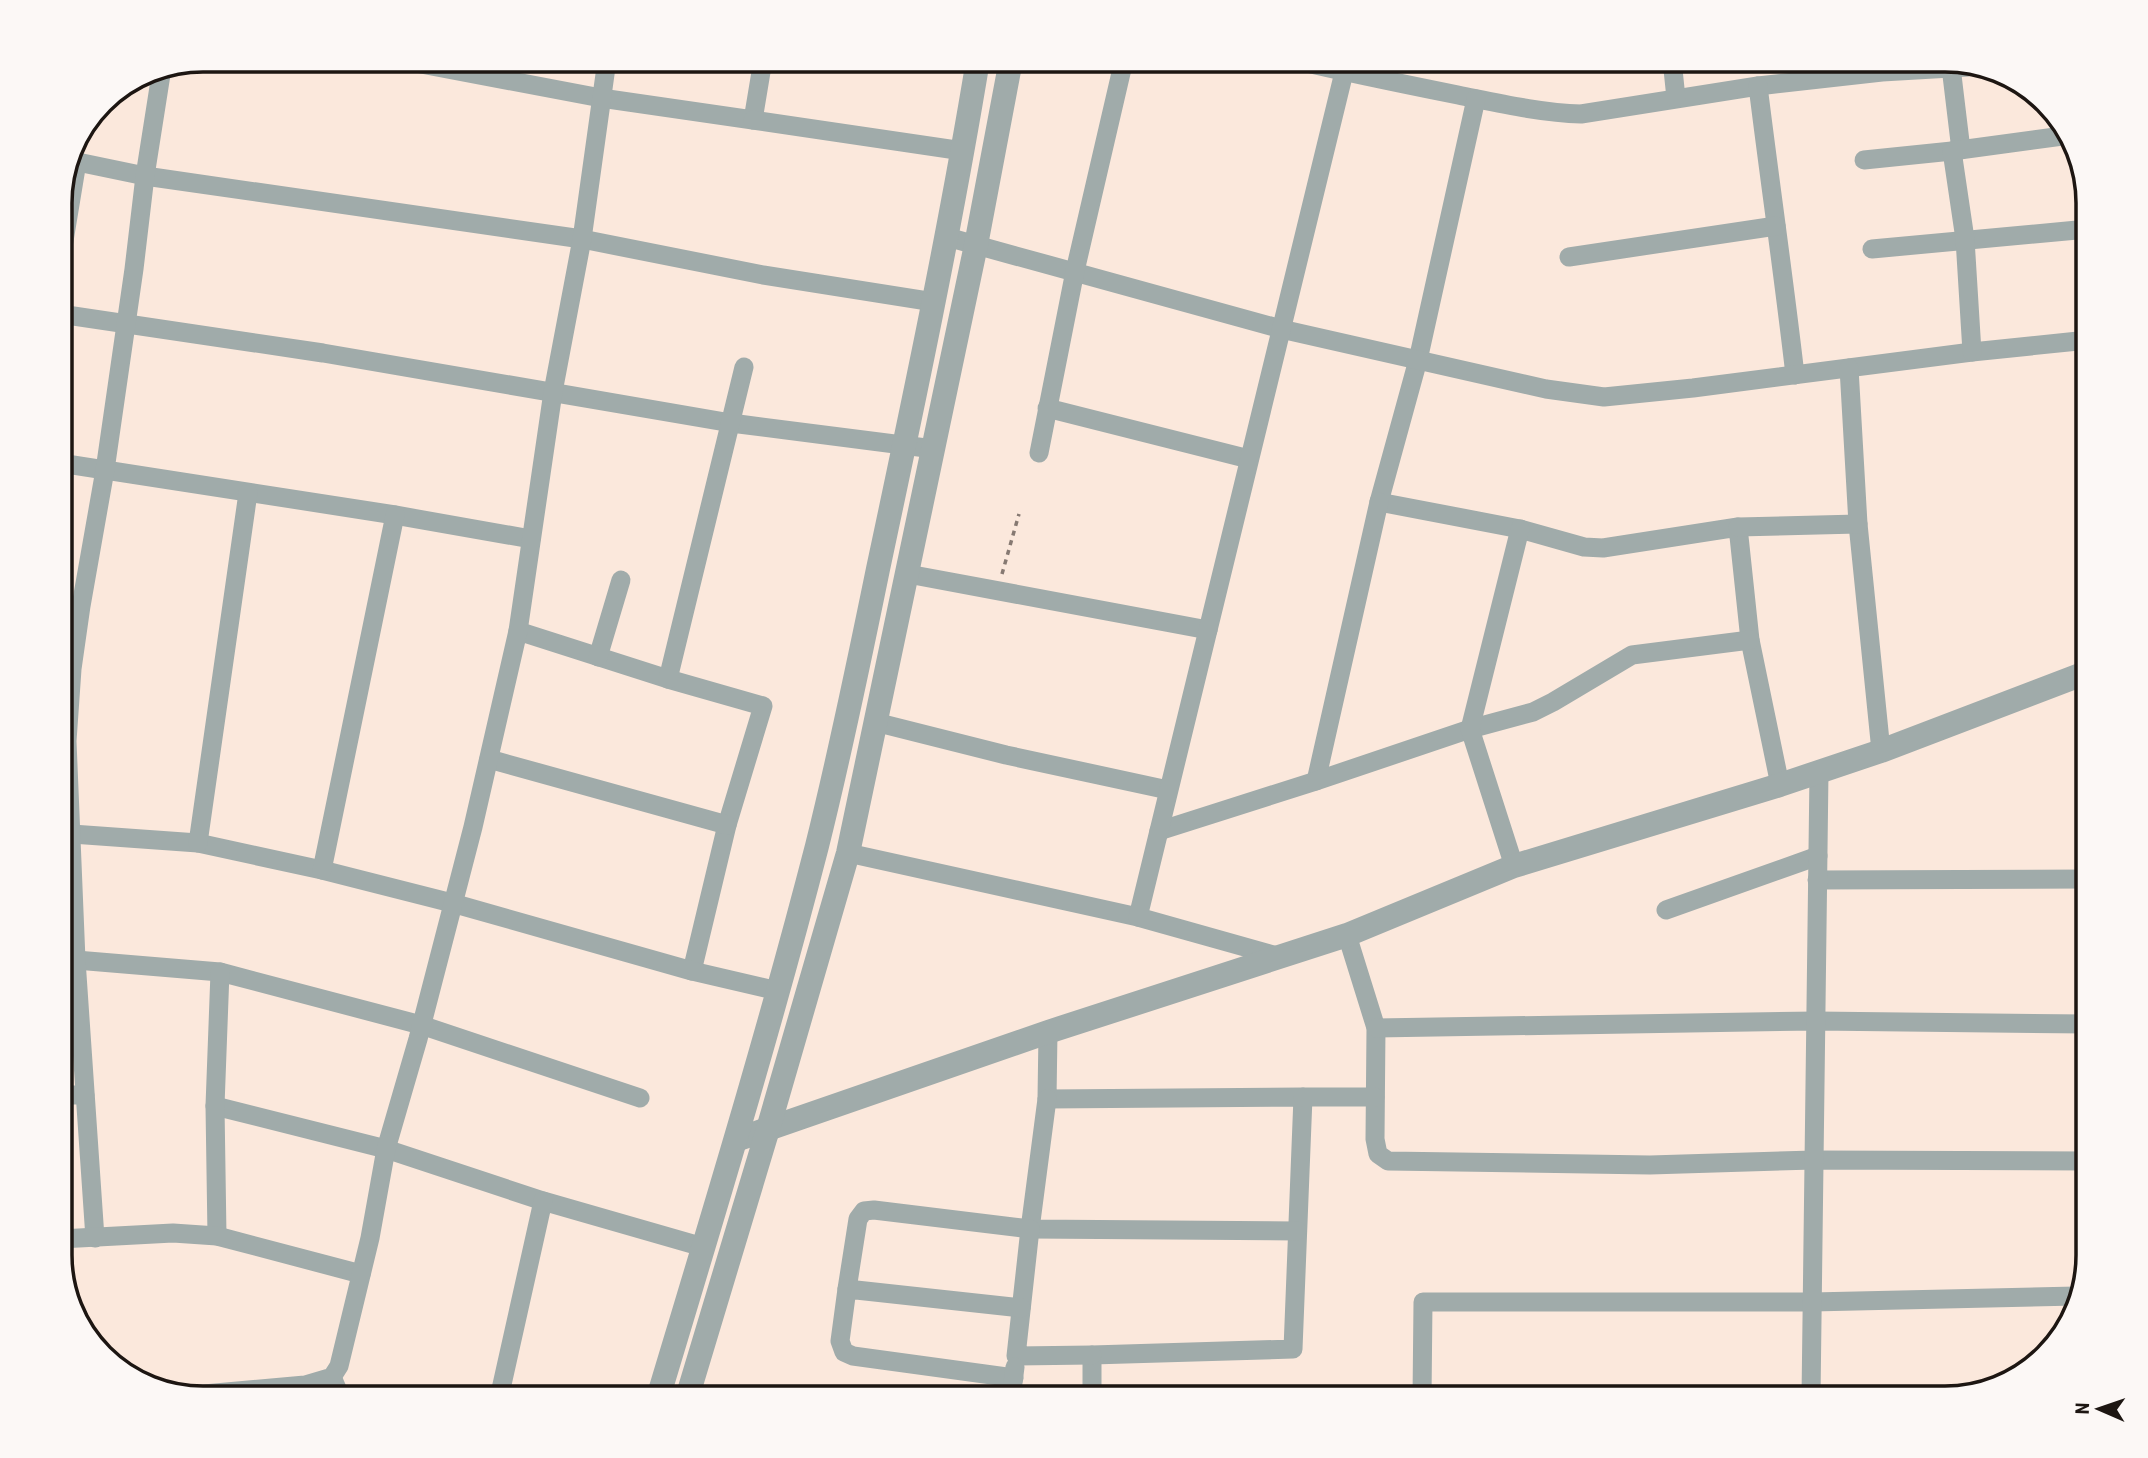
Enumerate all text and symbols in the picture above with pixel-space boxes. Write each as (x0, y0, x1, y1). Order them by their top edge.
north arrow (2064, 1374, 2134, 1444)
text: N (2071, 1402, 2094, 1415)

